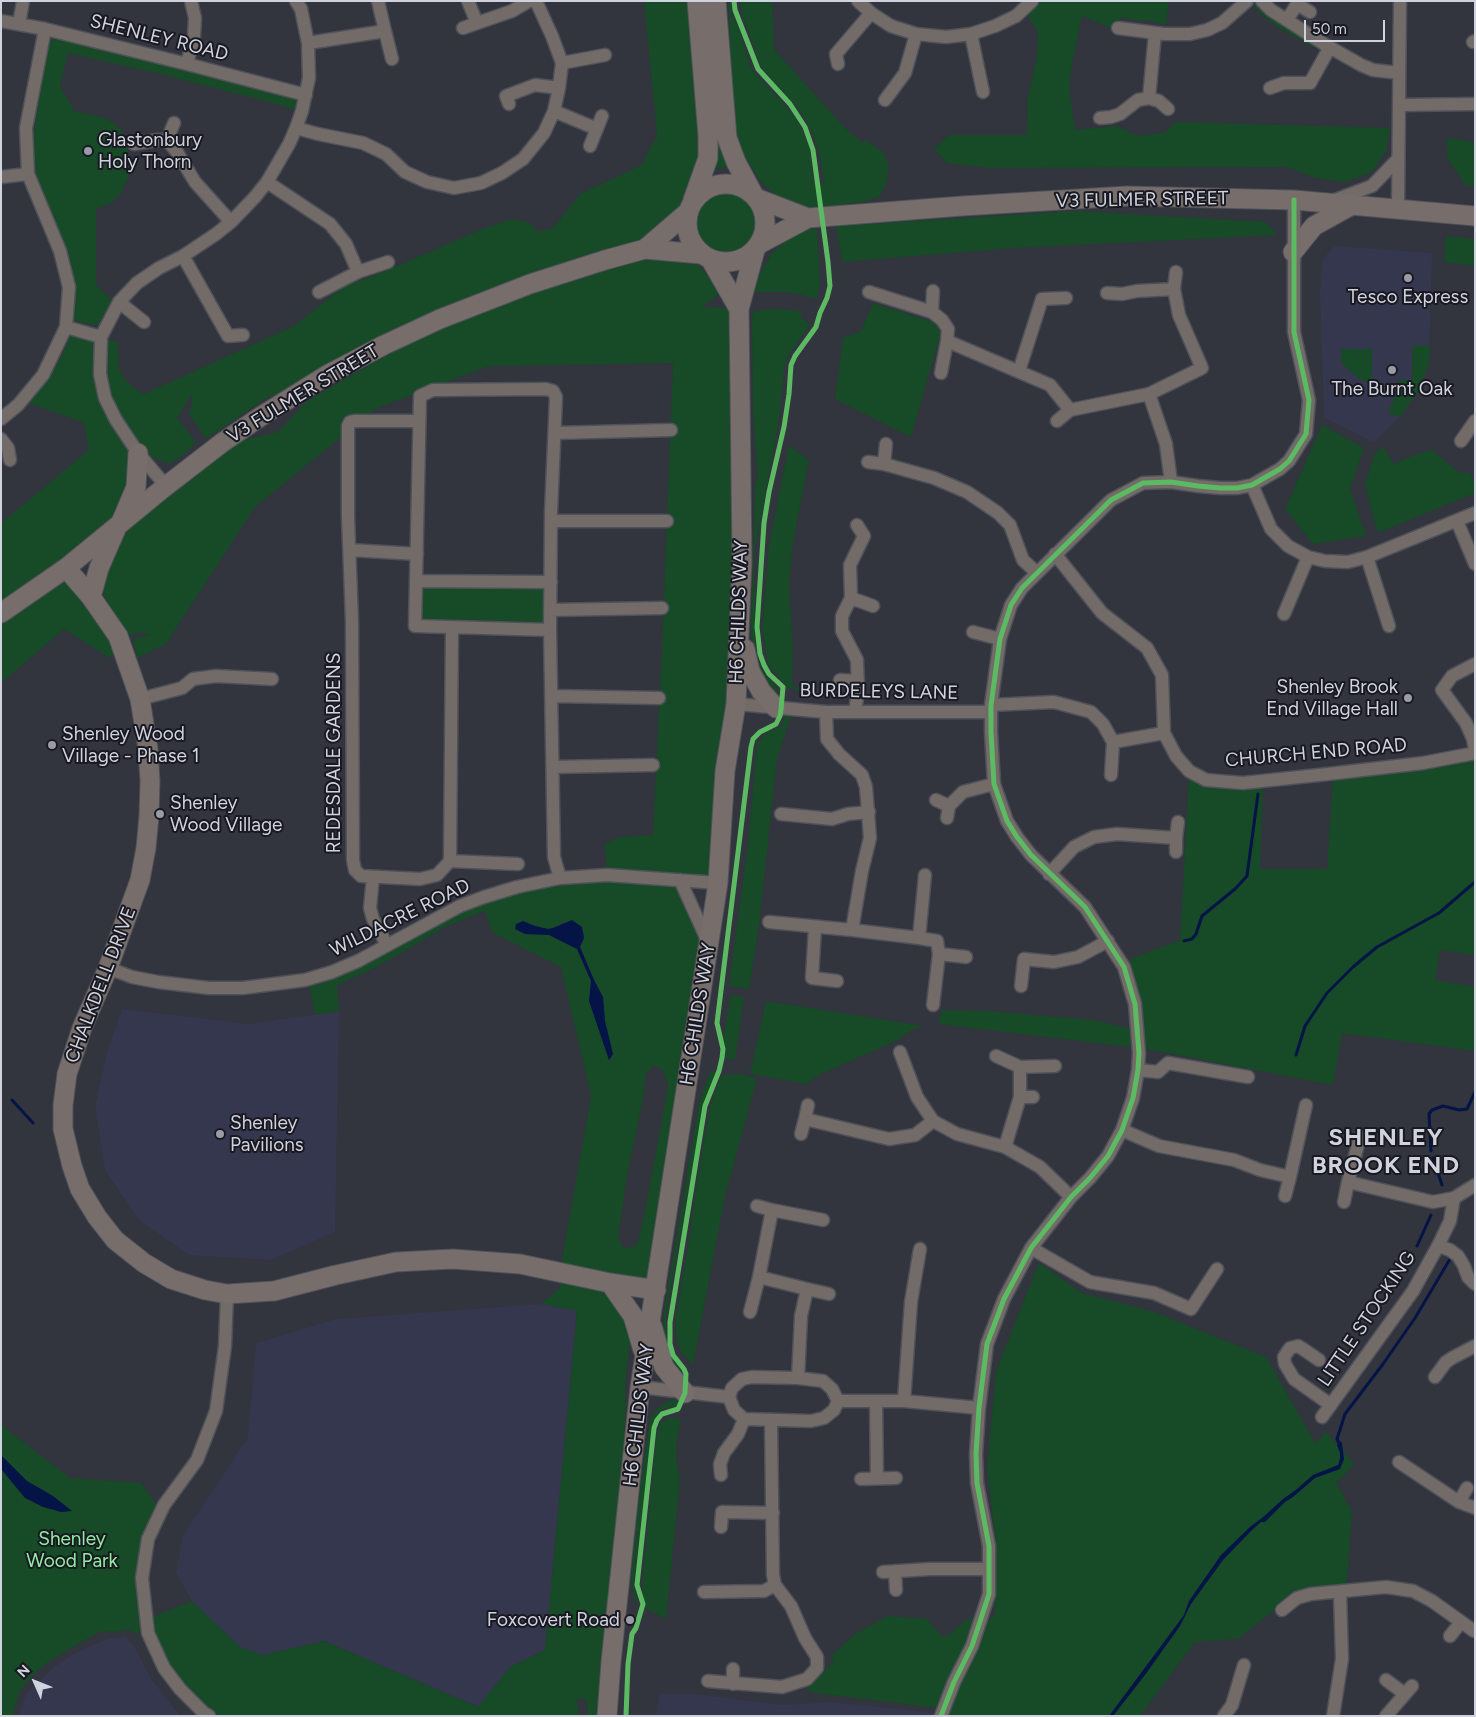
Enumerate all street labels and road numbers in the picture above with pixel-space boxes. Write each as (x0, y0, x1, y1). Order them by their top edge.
street label: SHENLEY ROAD (87, 10, 231, 66)
street label: V3 FULMER STREET (1055, 187, 1229, 213)
street label: V3 FULMER STREET (223, 340, 383, 448)
street label: H6 CHILDS WAY (725, 540, 753, 684)
street label: REDESDALE GARDENS (323, 653, 345, 853)
street label: BURDELEYS LANE (799, 679, 959, 705)
street label: CHURCH END ROAD (1224, 734, 1408, 772)
street label: WILDACRE ROAD (326, 874, 474, 962)
street label: CHALKDELL DRIVE (61, 904, 141, 1066)
street label: H6 CHILDS WAY (675, 941, 721, 1087)
street label: LITTLE STOCKING (1313, 1247, 1421, 1391)
street label: H6 CHILDS WAY (619, 1342, 659, 1488)

